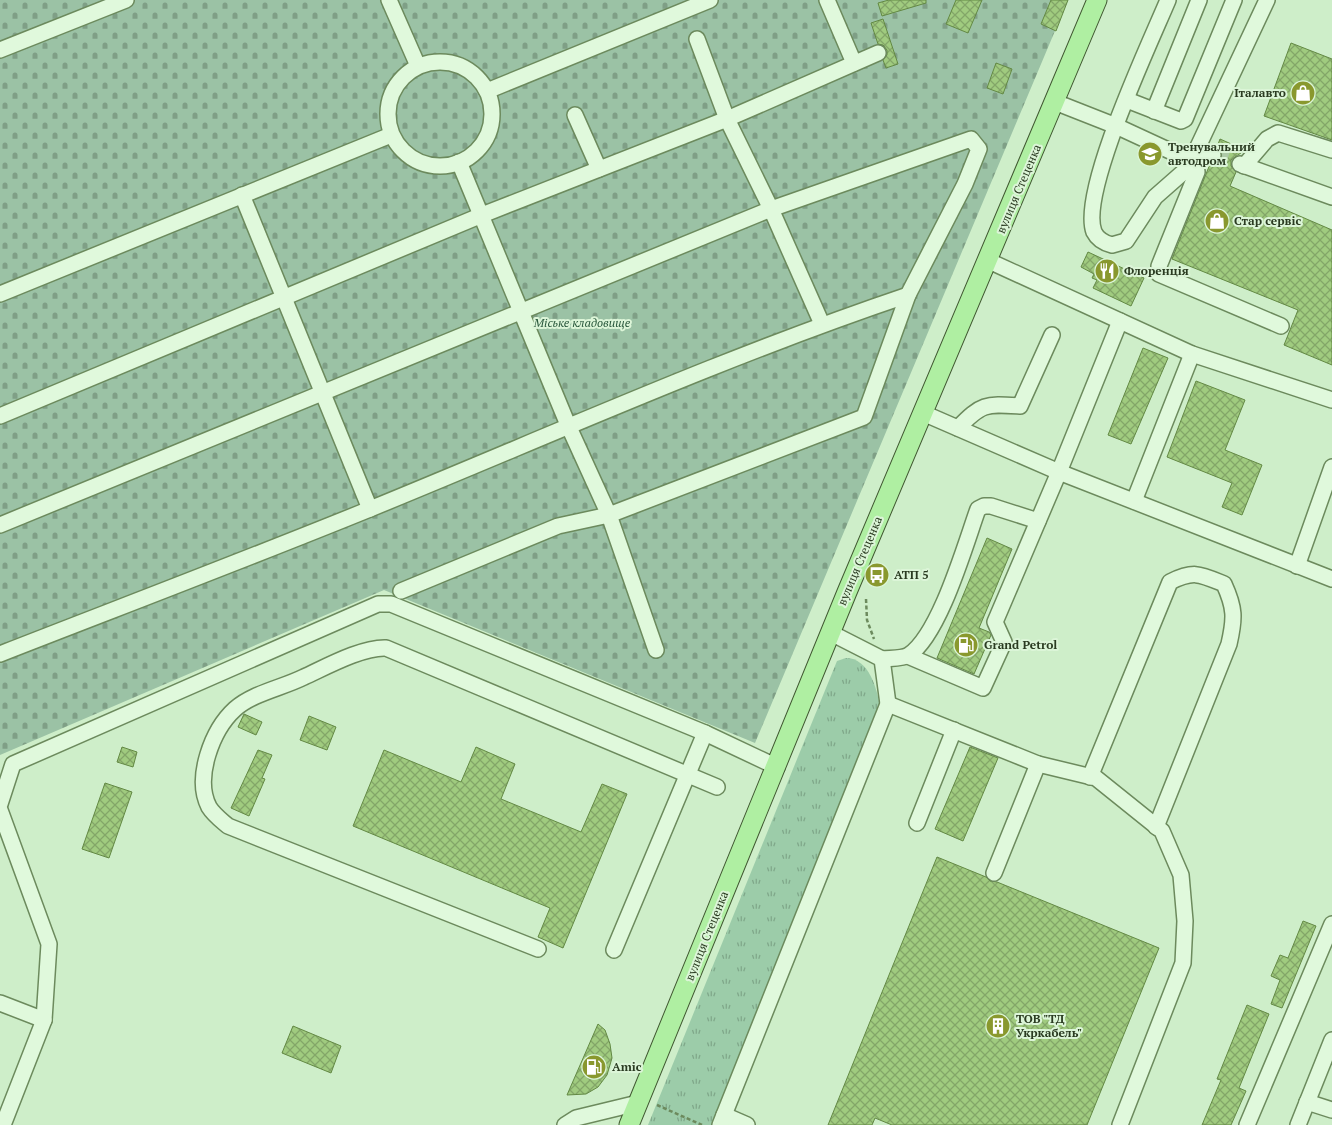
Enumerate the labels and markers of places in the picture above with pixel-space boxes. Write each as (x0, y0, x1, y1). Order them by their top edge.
shop icon: Італавто (1290, 80, 1316, 106)
place label: Італавто (1234, 85, 1286, 100)
place label: Тренувальний автодром (1168, 139, 1255, 168)
school or university icon: Тренувальний автодром (1137, 141, 1163, 167)
shop icon: Стар сервіс (1204, 208, 1230, 234)
place label: Стар сервіс (1234, 213, 1301, 228)
restaurant icon: Флоренція (1094, 258, 1120, 284)
place label: Флоренція (1124, 263, 1189, 278)
bus stop icon: АТП 5 (864, 562, 890, 588)
place label: АТП 5 (894, 567, 929, 582)
fuel station icon: Grand Petrol (953, 632, 979, 658)
place label: Grand Petrol (984, 637, 1057, 652)
place label: ТОВ "ТД Укркабель" (1016, 1011, 1082, 1040)
building icon: ТОВ "ТД Укркабель" (985, 1013, 1011, 1039)
fuel station icon: Amic (581, 1054, 607, 1080)
place label: Amic (612, 1059, 642, 1074)

